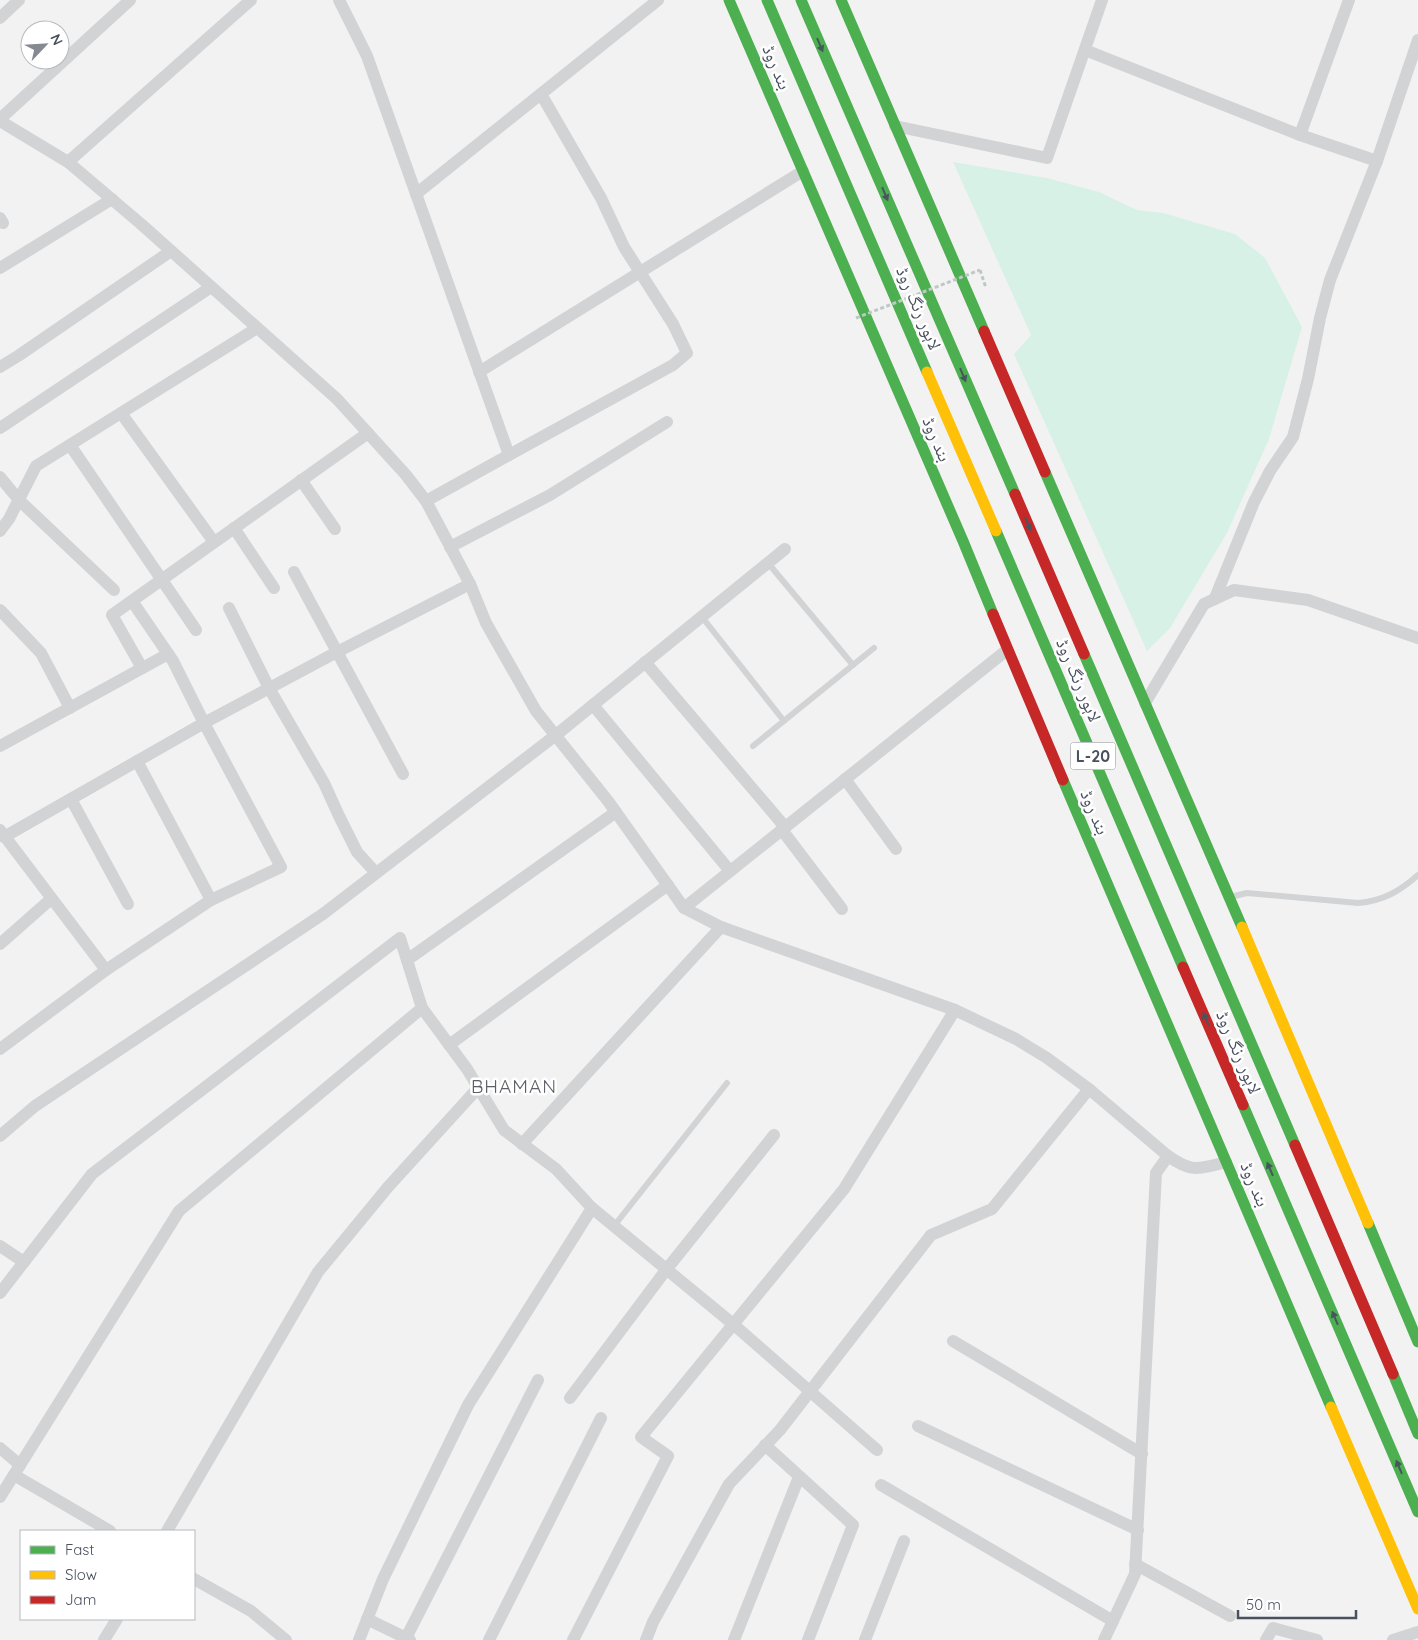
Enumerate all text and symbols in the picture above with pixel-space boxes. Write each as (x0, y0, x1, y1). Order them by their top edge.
north arrow (20, 20, 70, 70)
text: N (46, 31, 67, 48)
one-way arrow (817, 38, 825, 52)
street label: بند روڈ (757, 41, 797, 93)
one-way arrow (881, 187, 889, 201)
street label: لاہور رنگ روڈ (891, 263, 947, 353)
one-way arrow (960, 368, 968, 382)
street label: بند روڈ (917, 413, 957, 465)
one-way arrow (1024, 517, 1032, 531)
street label: لاہور رنگ روڈ (1051, 635, 1107, 725)
road number: L-20 (1070, 742, 1116, 769)
street label: بند روڈ (1075, 786, 1115, 838)
street label: لاہور رنگ روڈ (1211, 1007, 1267, 1097)
one-way arrow (1202, 1012, 1210, 1026)
district label: BHAMAN (471, 1074, 557, 1098)
street label: بند روڈ (1235, 1158, 1275, 1210)
one-way arrow (1266, 1161, 1274, 1176)
one-way arrow (1330, 1311, 1338, 1325)
one-way arrow (1394, 1460, 1402, 1474)
legend (20, 1530, 195, 1620)
text: Fast (65, 1540, 94, 1559)
text: Slow (65, 1565, 97, 1584)
scale bar (1238, 1588, 1356, 1620)
text: Jam (65, 1590, 96, 1609)
text: 50 m (1246, 1595, 1281, 1614)

